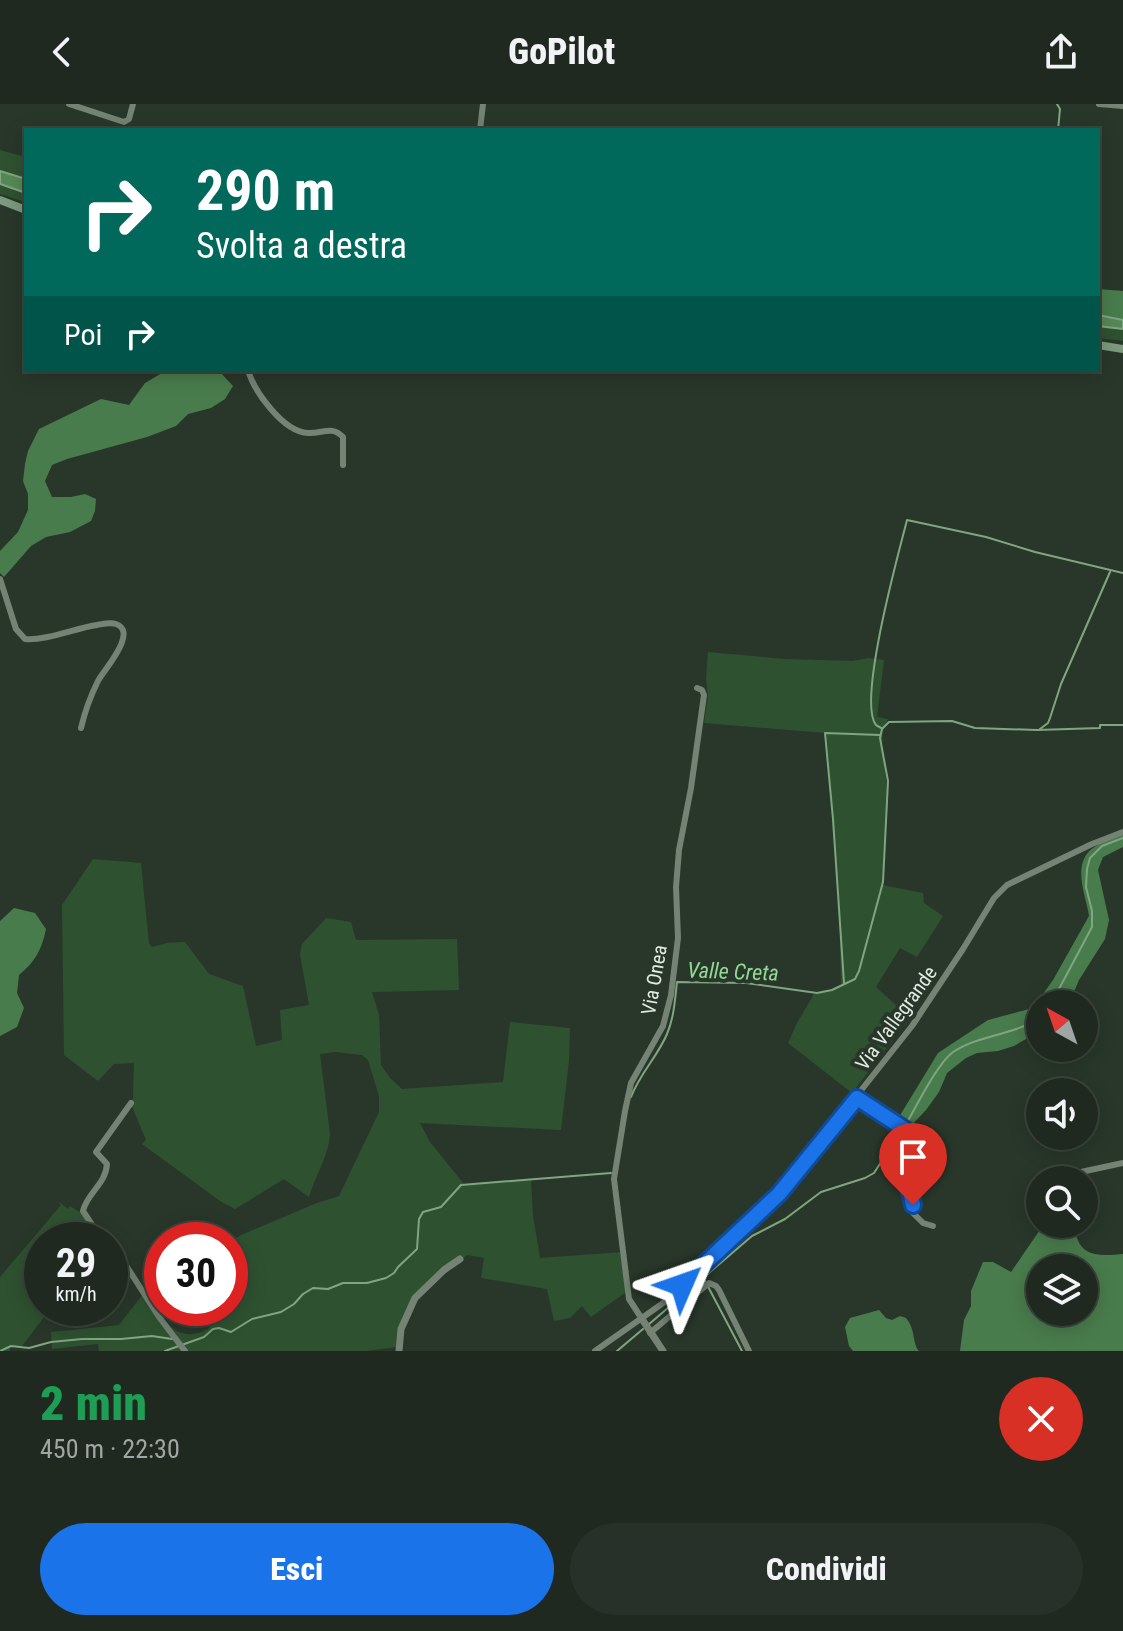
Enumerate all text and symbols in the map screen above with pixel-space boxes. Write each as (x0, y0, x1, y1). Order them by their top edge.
icon: back (40, 30, 84, 74)
icon: share (1039, 30, 1083, 74)
text: GoPilot (508, 31, 615, 73)
text: 290 m (196, 158, 335, 224)
icon: right (64, 160, 168, 264)
text: Svolta a destra (196, 225, 407, 267)
icon: right (118, 312, 162, 356)
text: Poi (64, 317, 102, 352)
street label: Via Onea (636, 943, 672, 1017)
water label: Valle Creta (687, 957, 779, 986)
street label: Via Vallegrande (850, 961, 942, 1075)
north arrow (1026, 990, 1098, 1062)
map controls (1026, 990, 1098, 1326)
button: sound (1026, 1078, 1098, 1150)
pin (879, 1123, 947, 1205)
icon: arrive (891, 1135, 935, 1179)
button: search (1026, 1166, 1098, 1238)
speed limit sign: 30 (144, 1222, 248, 1326)
text: 29 (56, 1240, 96, 1287)
position arrow (640, 1243, 724, 1327)
button: layers (1026, 1254, 1098, 1326)
text: km/h (55, 1282, 97, 1306)
text: 2 min (40, 1375, 147, 1432)
button: close (999, 1377, 1083, 1461)
text: 450 m · 22:30 (40, 1434, 180, 1464)
button: Esci (40, 1523, 554, 1615)
button: Condividi (570, 1523, 1083, 1615)

